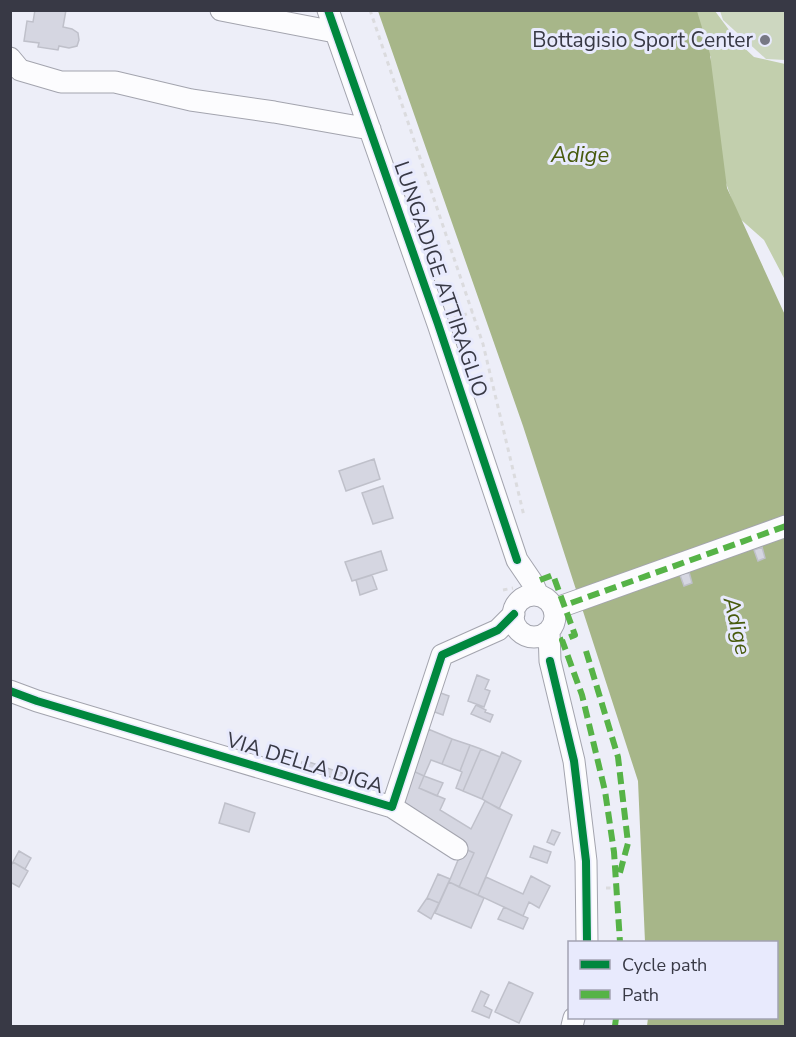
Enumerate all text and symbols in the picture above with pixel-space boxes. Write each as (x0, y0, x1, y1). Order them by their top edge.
place label: Bottagisio Sport Center (532, 26, 753, 54)
marker: Bottagisio Sport Center (758, 33, 772, 47)
water label: Adige (550, 140, 610, 170)
street label: LUNGADIGE ATTIRAGLIO (387, 157, 495, 401)
water label: Adige (716, 593, 758, 658)
street label: VIA DELLA DIGA (222, 725, 387, 800)
legend (568, 941, 778, 1019)
text: Cycle path (622, 953, 707, 977)
text: Path (622, 983, 659, 1007)

